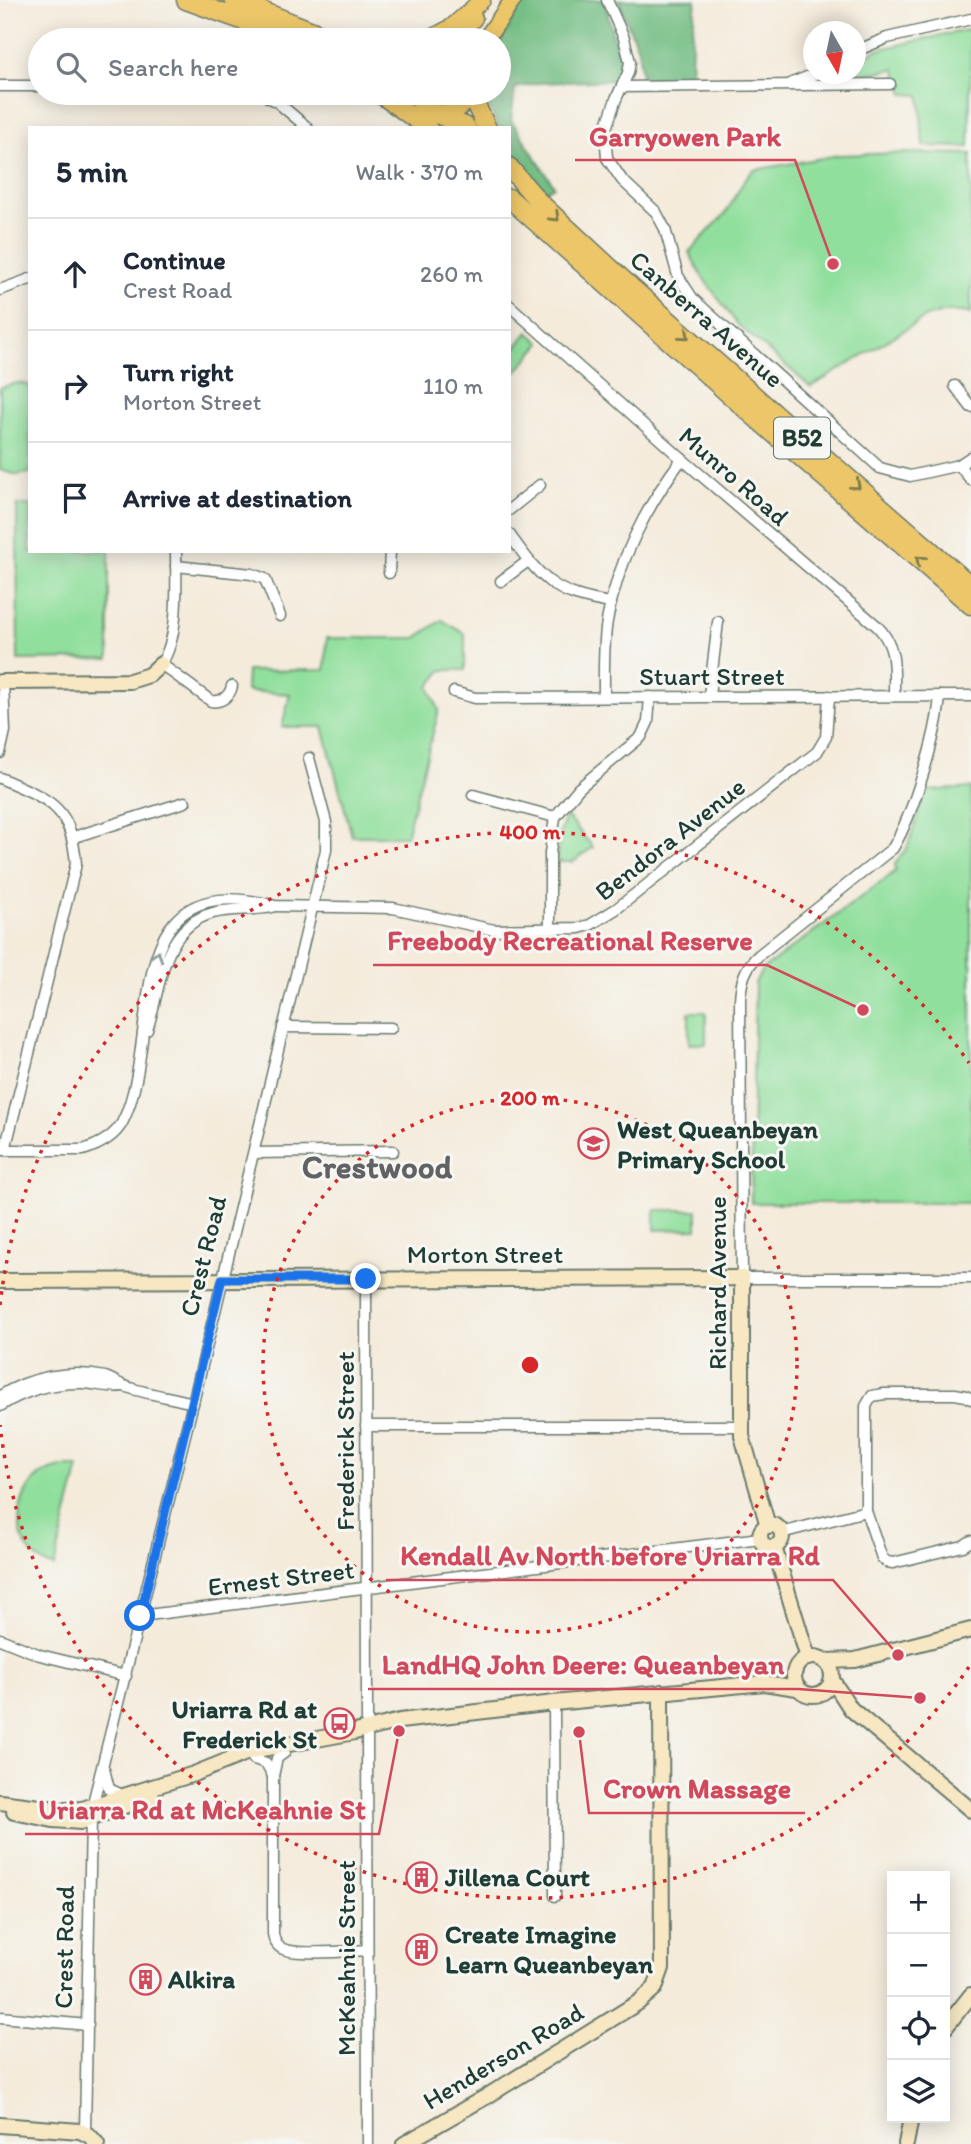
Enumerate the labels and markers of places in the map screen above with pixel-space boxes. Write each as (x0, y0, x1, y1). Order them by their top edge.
callout: Garryowen Park (575, 111, 795, 160)
callout: Freebody Recreational Reserve (373, 916, 767, 965)
place label: West Queanbeyan Primary School (617, 1113, 818, 1175)
school or university icon: West Queanbeyan Primary School (577, 1127, 611, 1161)
centre of rings (518, 1353, 542, 1377)
callout: Kendall Av North before Uriarra Rd (386, 1531, 833, 1580)
callout: LandHQ John Deere: Queanbeyan (368, 1640, 798, 1689)
place label: Uriarra Rd at Frederick St (172, 1693, 317, 1755)
bus stop icon: Uriarra Rd at Frederick St (323, 1707, 357, 1741)
callout: Crown Massage (589, 1764, 805, 1813)
callout: Uriarra Rd at McKeahnie St (25, 1785, 379, 1834)
building icon: Jillena Court (405, 1860, 439, 1894)
place label: Jillena Court (444, 1861, 590, 1893)
place label: Create Imagine Learn Queanbeyan (445, 1918, 653, 1980)
building icon: Create Imagine Learn Queanbeyan (405, 1932, 439, 1966)
building icon: Alkira (128, 1962, 162, 1996)
place label: Alkira (167, 1963, 235, 1995)

